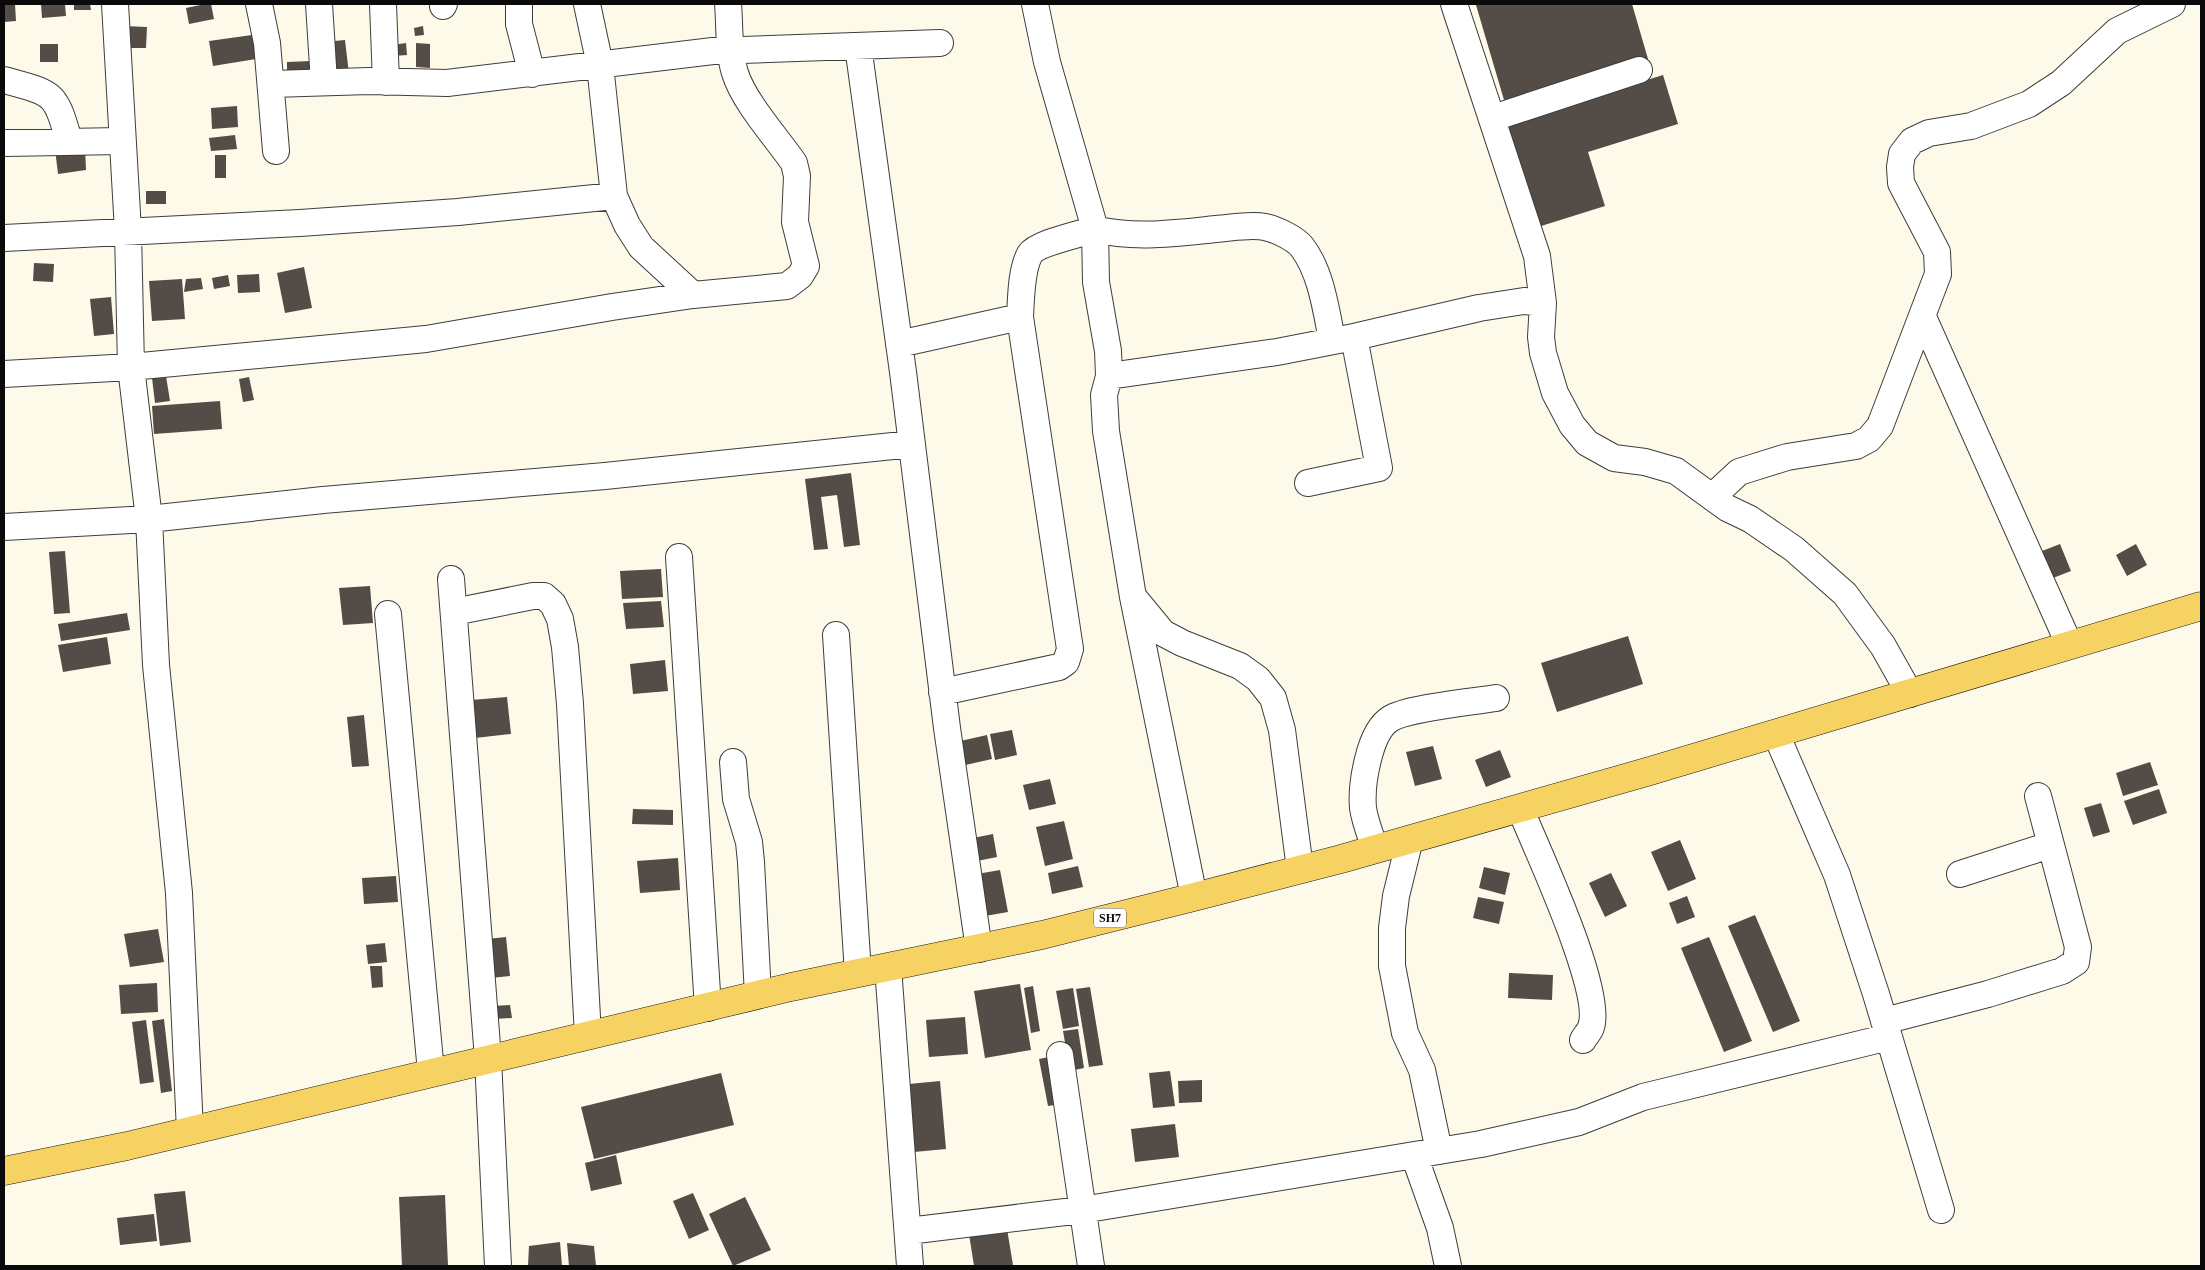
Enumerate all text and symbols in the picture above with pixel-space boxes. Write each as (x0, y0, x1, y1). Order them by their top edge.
road number: SH7 (1094, 908, 1126, 928)

